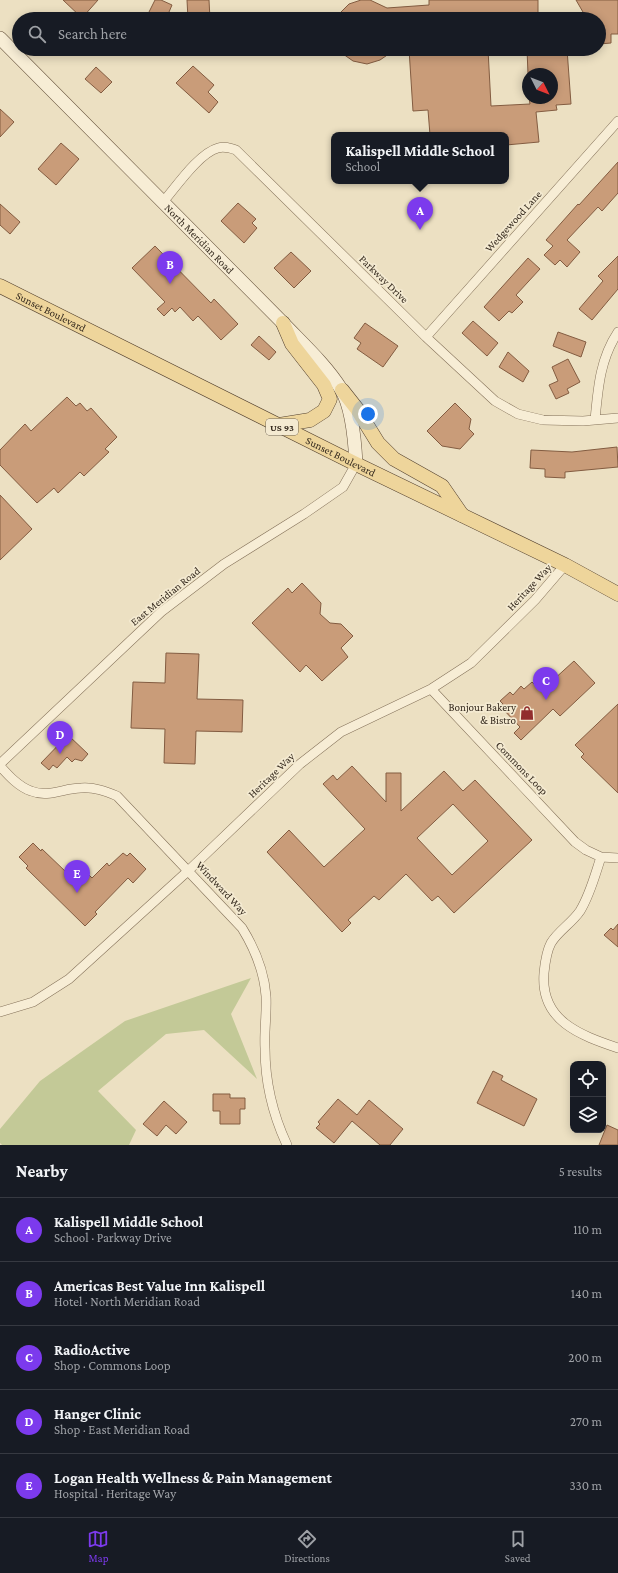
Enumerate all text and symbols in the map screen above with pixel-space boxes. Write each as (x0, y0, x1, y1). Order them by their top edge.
search box (12, 12, 606, 56)
icon: search (26, 23, 48, 45)
text: Search here (58, 26, 127, 42)
north arrow (522, 68, 558, 104)
popup (331, 132, 509, 184)
text: Kalispell Middle School (345, 143, 495, 159)
text: School (345, 159, 380, 174)
street label: Wedgewood Lane (482, 188, 545, 255)
pin: A (407, 197, 433, 230)
street label: North Meridian Road (162, 202, 237, 276)
pin: B (157, 251, 183, 284)
street label: Parkway Drive (356, 253, 411, 306)
street label: Sunset Boulevard (14, 289, 88, 334)
your location (358, 404, 378, 424)
road number: US 93 (266, 419, 298, 435)
street label: Sunset Boulevard (304, 434, 378, 479)
street label: Heritage Way (504, 561, 555, 613)
street label: East Meridian Road (128, 564, 202, 628)
pin: C (533, 667, 559, 700)
place label: Bonjour Bakery & Bistro (449, 701, 517, 726)
shop icon: Bonjour Bakery & Bistro (519, 705, 535, 721)
pin: D (47, 721, 73, 754)
street label: Commons Loop (493, 739, 551, 798)
street label: Heritage Way (245, 749, 298, 801)
street label: Windward Way (193, 859, 250, 919)
pin: E (64, 860, 90, 893)
map controls (570, 1061, 606, 1133)
button: locate (570, 1061, 606, 1097)
button: layers (570, 1097, 606, 1133)
text: Nearby (16, 1162, 68, 1181)
text: 5 results (559, 1164, 602, 1179)
text: Kalispell Middle School (54, 1214, 203, 1230)
text: A (25, 1222, 33, 1237)
text: 110 m (573, 1222, 602, 1237)
text: School · Parkway Drive (54, 1230, 172, 1245)
text: Americas Best Value Inn Kalispell (54, 1278, 265, 1294)
text: B (25, 1286, 33, 1301)
text: 140 m (571, 1286, 602, 1301)
text: Hotel · North Meridian Road (54, 1294, 200, 1309)
text: RadioActive (54, 1342, 130, 1358)
text: C (25, 1350, 33, 1365)
text: 200 m (568, 1350, 602, 1365)
text: Shop · Commons Loop (54, 1358, 170, 1373)
text: Hanger Clinic (54, 1406, 141, 1422)
text: D (25, 1414, 33, 1429)
text: 270 m (570, 1414, 602, 1429)
text: Shop · East Meridian Road (54, 1422, 190, 1437)
text: Logan Health Wellness & Pain Management (54, 1470, 332, 1486)
text: E (25, 1478, 33, 1493)
text: 330 m (569, 1478, 602, 1493)
text: Hospital · Heritage Way (54, 1486, 176, 1501)
tab: Map (87, 1528, 109, 1564)
tab: Directions (284, 1528, 330, 1564)
tab: Saved (505, 1528, 531, 1564)

